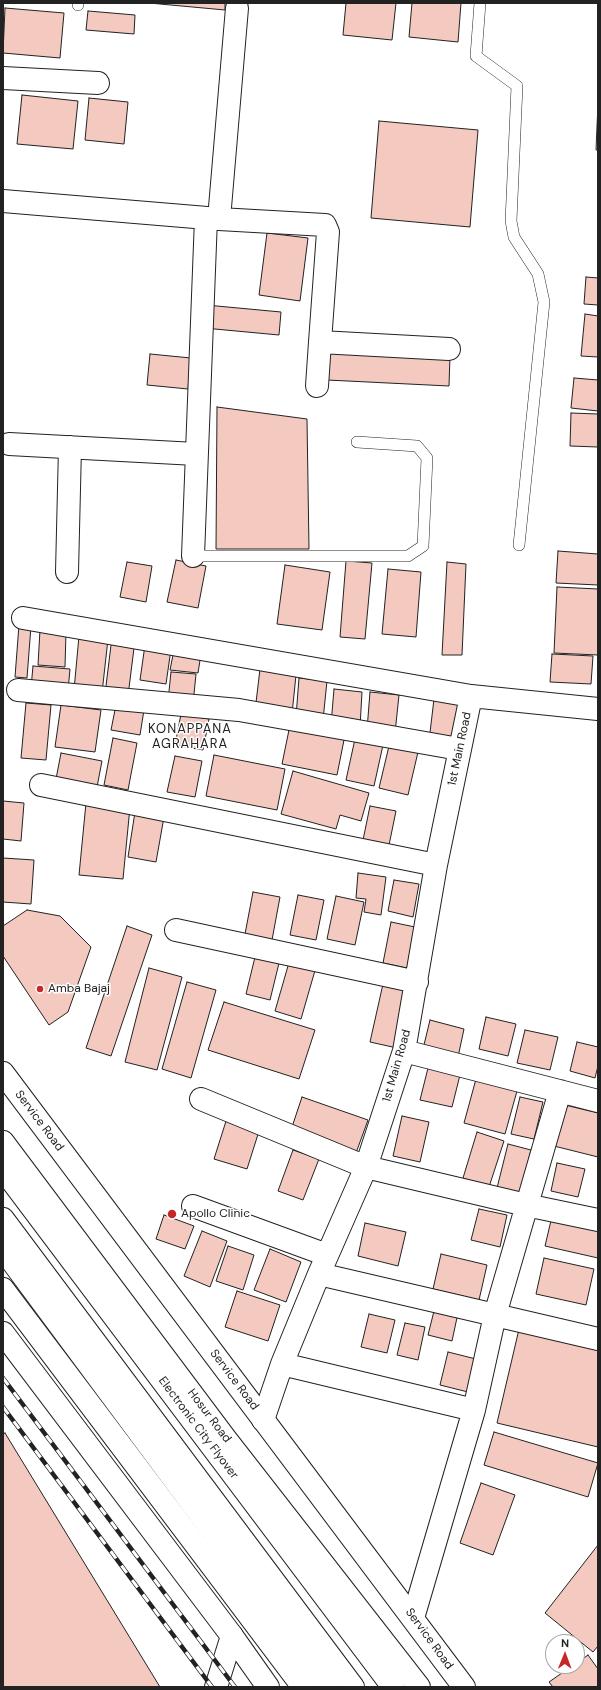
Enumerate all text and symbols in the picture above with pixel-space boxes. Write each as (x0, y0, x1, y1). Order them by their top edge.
street label: 1st Main Road (445, 711, 475, 787)
district label: KONAPPANA AGRAHARA (148, 722, 232, 753)
place label: Amba Bajaj (48, 982, 110, 996)
marker: Amba Bajaj (35, 984, 45, 994)
street label: 1st Main Road (380, 1028, 414, 1104)
street label: Service Road (12, 1088, 66, 1154)
place label: Apollo Clinic (181, 1207, 250, 1221)
marker: Apollo Clinic (166, 1208, 178, 1220)
street label: Service Road (207, 1347, 261, 1413)
street label: Electronic City Flyover (155, 1374, 241, 1482)
street label: Hosur Road (184, 1386, 234, 1446)
street label: Service Road (402, 1606, 456, 1672)
north arrow (545, 1634, 585, 1674)
text: N (561, 1636, 569, 1650)

